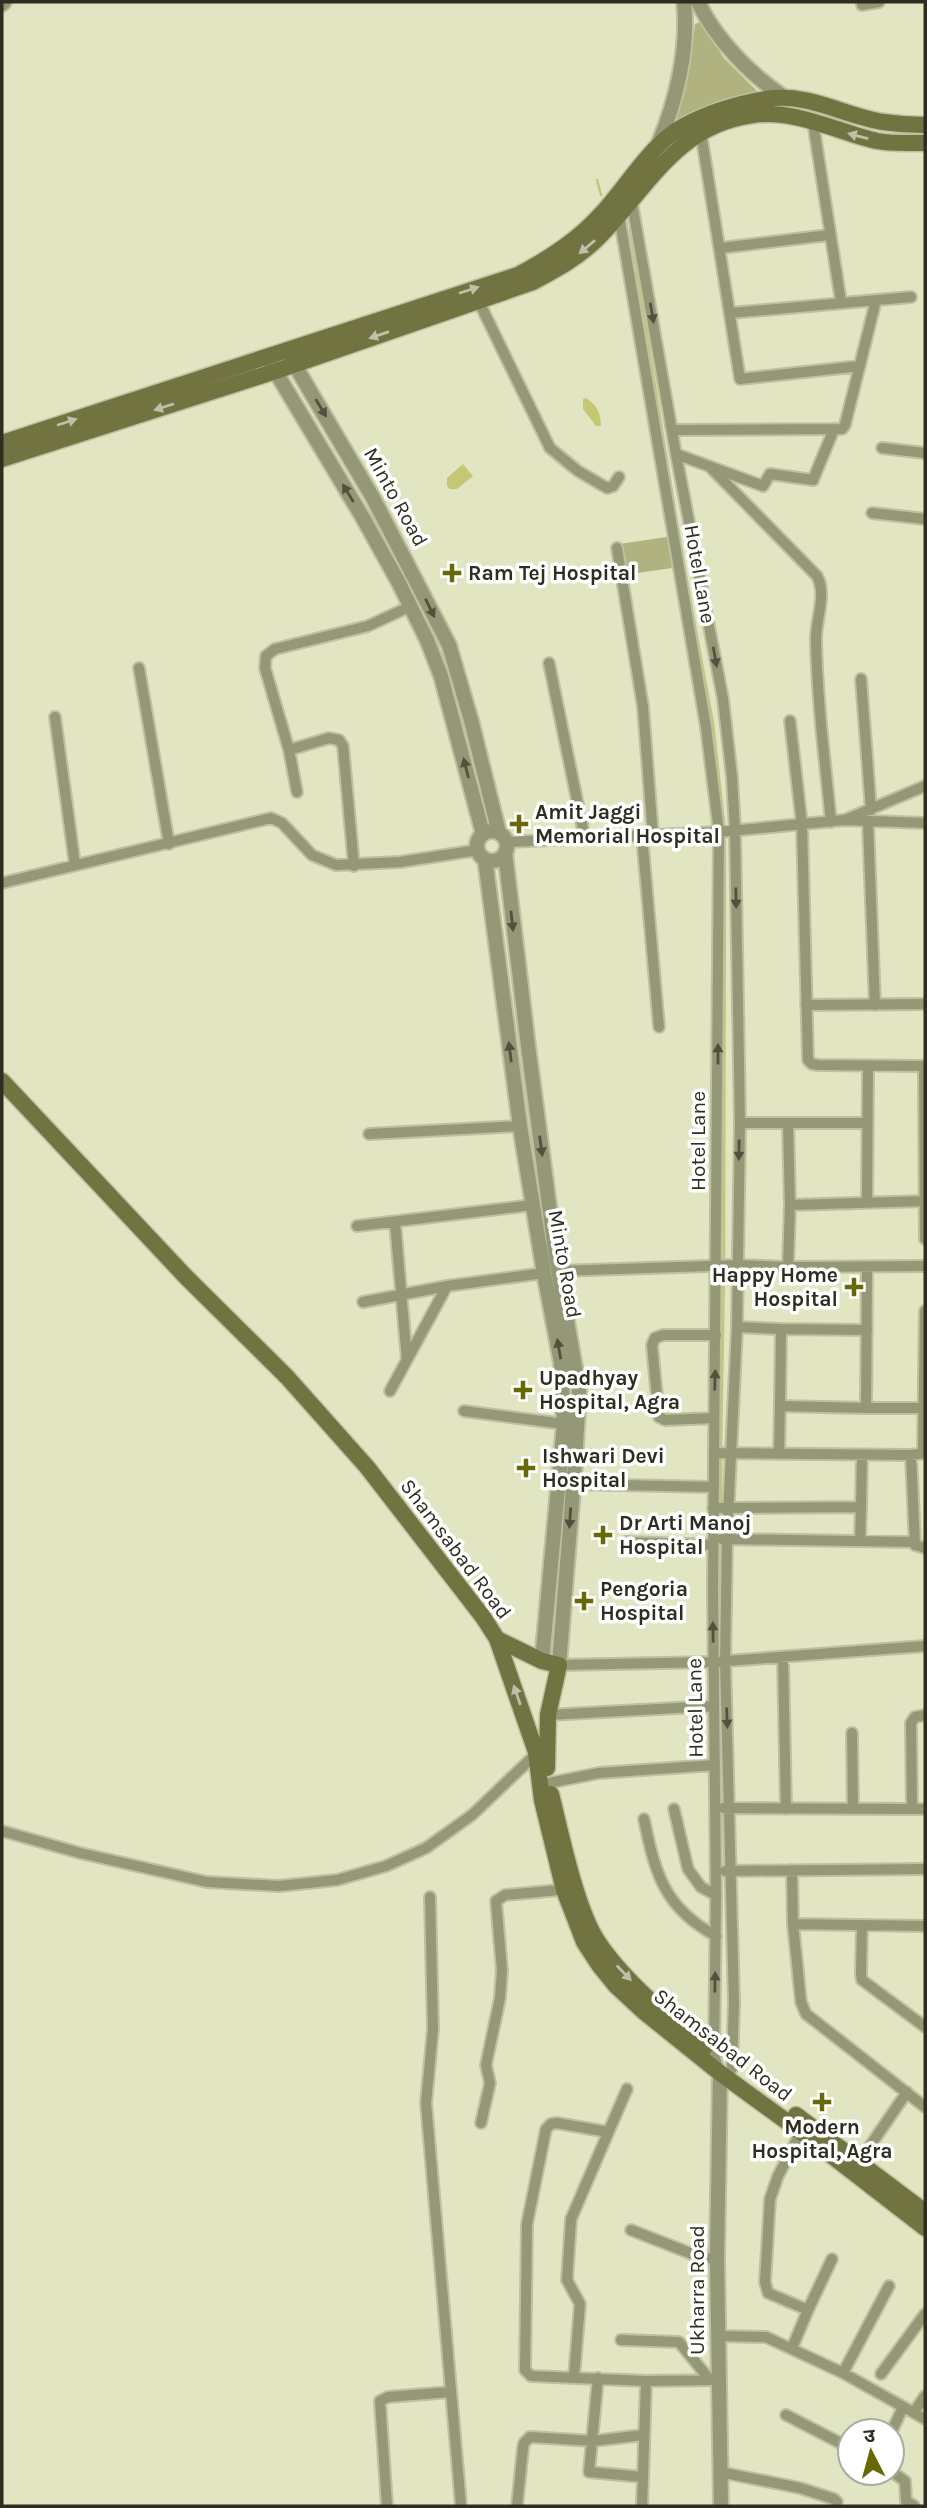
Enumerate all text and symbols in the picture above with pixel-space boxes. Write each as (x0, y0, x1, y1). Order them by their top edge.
one-way arrow (847, 130, 869, 141)
one-way arrow (579, 239, 596, 254)
one-way arrow (459, 285, 480, 295)
one-way arrow (646, 302, 657, 324)
one-way arrow (369, 330, 390, 341)
one-way arrow (315, 399, 327, 418)
one-way arrow (153, 402, 174, 413)
one-way arrow (56, 416, 77, 427)
street label: Minto Road (359, 443, 433, 551)
one-way arrow (342, 484, 354, 503)
street label: Hotel Lane (680, 523, 720, 625)
place label: Ram Tej Hospital (468, 561, 636, 585)
marker: Ram Tej Hospital (442, 563, 462, 583)
one-way arrow (425, 598, 436, 618)
one-way arrow (710, 646, 721, 668)
one-way arrow (460, 757, 471, 779)
place label: Amit Jaggi Memorial Hospital (535, 800, 720, 848)
marker: Amit Jaggi Memorial Hospital (509, 814, 529, 834)
one-way arrow (731, 888, 742, 910)
one-way arrow (507, 910, 518, 932)
one-way arrow (505, 1041, 516, 1063)
one-way arrow (712, 1043, 724, 1065)
street label: Hotel Lane (686, 1091, 710, 1191)
one-way arrow (536, 1136, 547, 1158)
one-way arrow (733, 1140, 745, 1162)
street label: Minto Road (544, 1208, 586, 1320)
place label: Happy Home Hospital (712, 1263, 838, 1311)
marker: Happy Home Hospital (844, 1277, 864, 1297)
one-way arrow (553, 1338, 564, 1360)
place label: Upadhyay Hospital, Agra (539, 1366, 680, 1414)
one-way arrow (709, 1368, 720, 1390)
marker: Upadhyay Hospital, Agra (513, 1380, 533, 1400)
place label: Ishwari Devi Hospital (542, 1444, 665, 1492)
marker: Ishwari Devi Hospital (516, 1458, 536, 1478)
street label: Shamsabad Road (396, 1474, 516, 1624)
one-way arrow (564, 1507, 575, 1529)
place label: Dr Arti Manoj Hospital (619, 1511, 752, 1559)
marker: Dr Arti Manoj Hospital (593, 1525, 613, 1545)
place label: Pengoria Hospital (600, 1577, 688, 1625)
marker: Pengoria Hospital (574, 1591, 594, 1611)
one-way arrow (707, 1620, 719, 1642)
street label: Hotel Lane (682, 1658, 708, 1758)
one-way arrow (511, 1685, 522, 1706)
one-way arrow (721, 1707, 732, 1729)
one-way arrow (616, 1964, 633, 1981)
one-way arrow (709, 1970, 721, 1992)
street label: Shamsabad Road (649, 1984, 797, 2106)
marker: Modern Hospital, Agra (812, 2092, 832, 2112)
place label: Modern Hospital, Agra (752, 2115, 892, 2163)
street label: Ukharra Road (685, 2225, 709, 2355)
north arrow (836, 2417, 906, 2487)
text: उ (863, 2424, 877, 2448)

